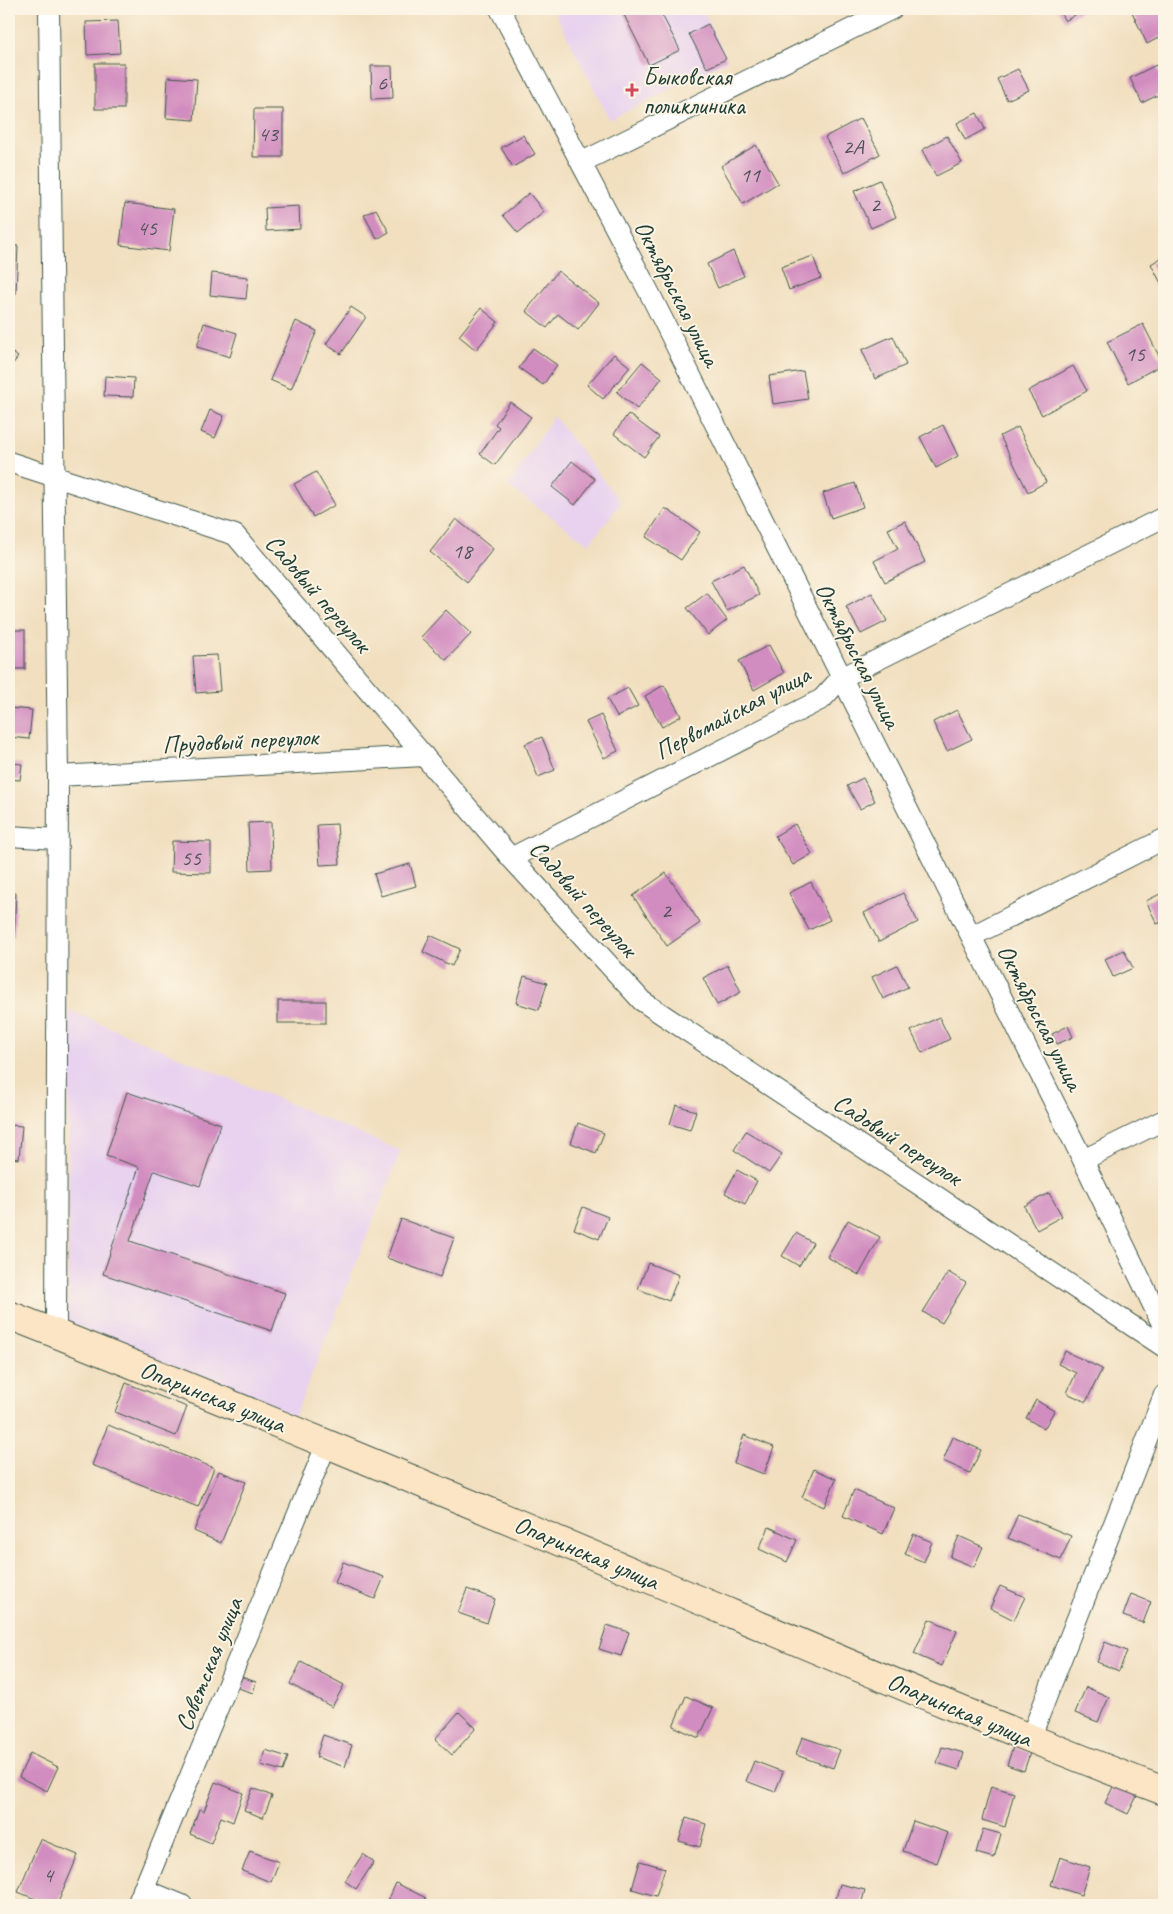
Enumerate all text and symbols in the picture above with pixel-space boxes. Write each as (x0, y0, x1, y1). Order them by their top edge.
place label: Быковская поликлиника (643, 61, 747, 122)
house number: 6 (377, 69, 388, 97)
marker: Быковская поликлиника (625, 83, 639, 97)
house number: 43 (258, 120, 280, 148)
house number: 2А (843, 133, 864, 161)
house number: 11 (740, 161, 761, 189)
house number: 2 (870, 191, 882, 219)
house number: 45 (137, 214, 158, 242)
street label: Октябрьская улица (627, 215, 729, 374)
house number: 15 (1125, 340, 1146, 368)
street label: Садовый переулок (258, 528, 380, 662)
house number: 18 (452, 537, 474, 565)
street label: Октябрьская улица (808, 577, 910, 736)
street label: Первомайская улица (649, 658, 817, 767)
street label: Прудовый переулок (161, 721, 321, 761)
street label: Садовый переулок (522, 833, 646, 966)
house number: 55 (181, 844, 202, 872)
house number: 2 (661, 897, 673, 925)
street label: Октябрьская улица (990, 939, 1092, 1098)
street label: Садовый переулок (827, 1086, 970, 1195)
street label: Опаринская улица (135, 1353, 292, 1441)
street label: Опаринская улица (509, 1508, 666, 1599)
street label: Советская улица (168, 1591, 251, 1736)
street label: Опаринская улица (882, 1665, 1039, 1756)
house number: 4 (43, 1861, 55, 1889)

